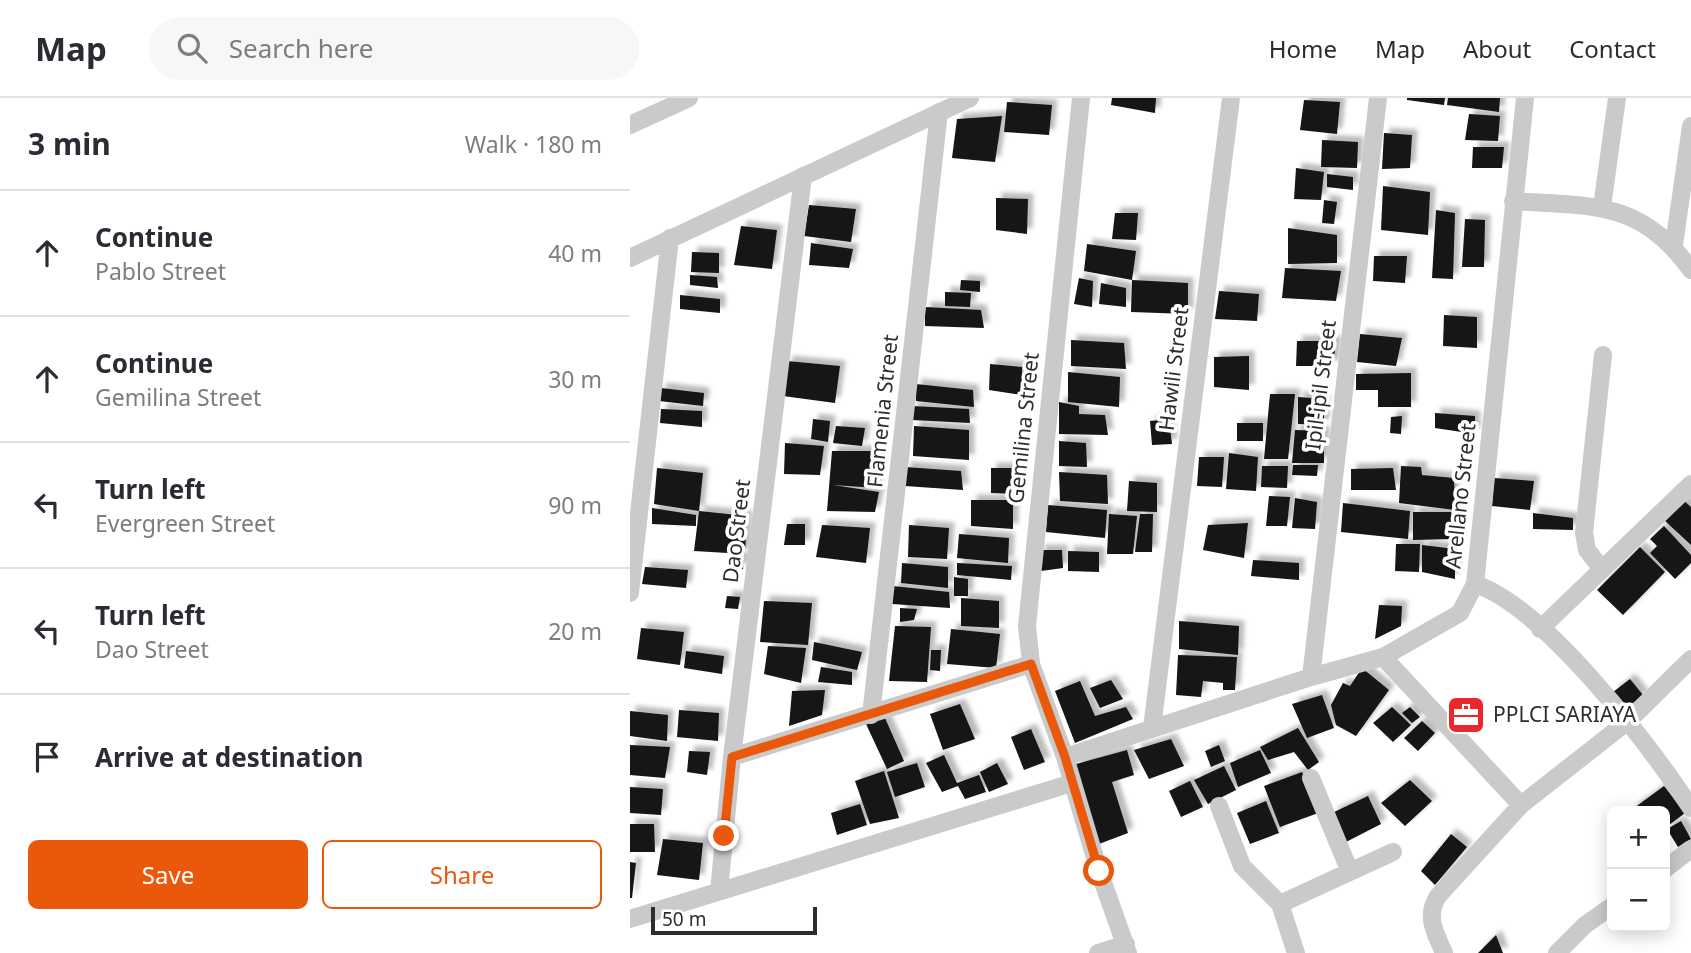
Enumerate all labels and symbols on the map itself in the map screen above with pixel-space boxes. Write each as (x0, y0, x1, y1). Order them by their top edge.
street label: Hawili Street (1152, 305, 1195, 432)
street label: Ipil-ipil Street (1298, 318, 1342, 452)
street label: Flamenia Street (860, 333, 904, 489)
street label: Gemilina Street (1001, 350, 1045, 505)
street label: Arellano Street (1438, 421, 1482, 570)
street label: Dao Street (716, 477, 756, 584)
office icon: PPLCI SARIAYA (1445, 694, 1487, 736)
place label: PPLCI SARIAYA (1493, 700, 1637, 728)
route end (708, 820, 739, 851)
route start (1083, 855, 1114, 886)
scale bar (651, 904, 817, 936)

